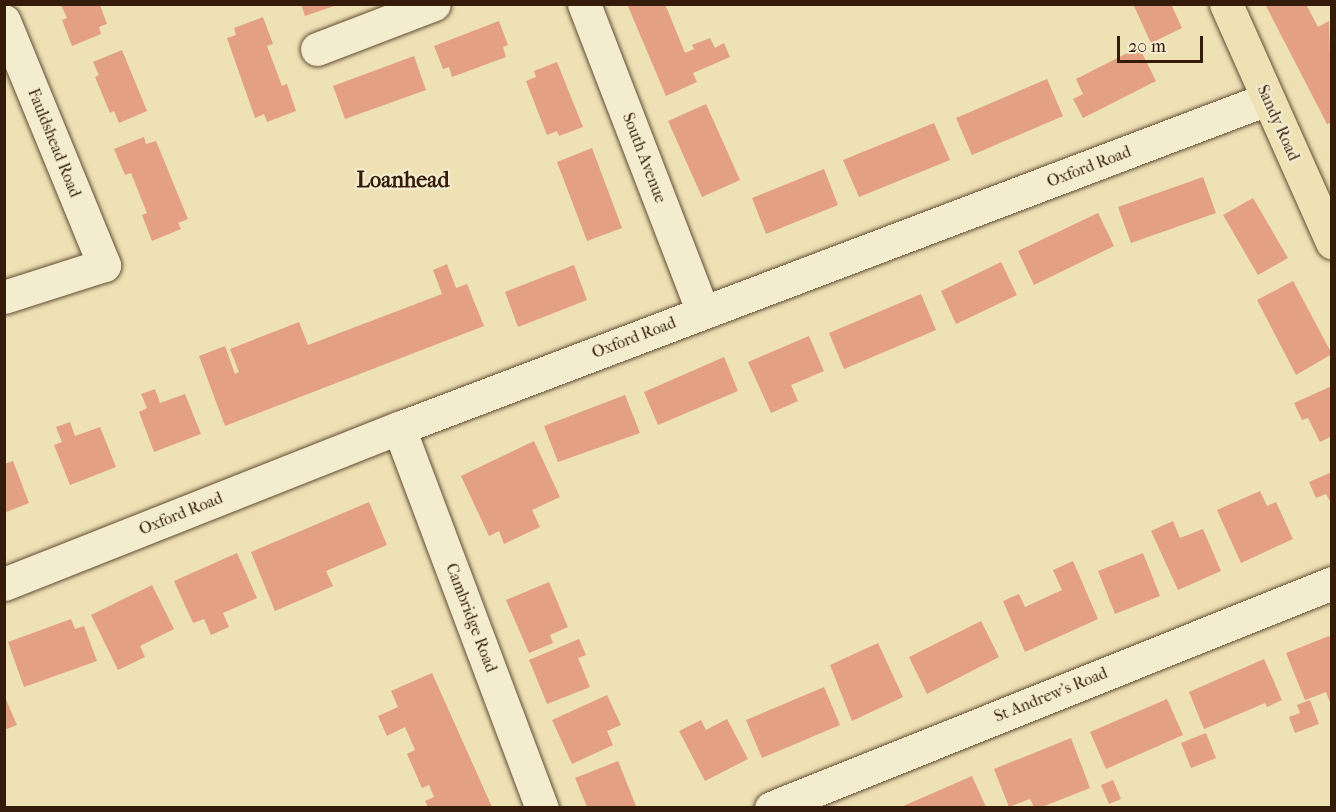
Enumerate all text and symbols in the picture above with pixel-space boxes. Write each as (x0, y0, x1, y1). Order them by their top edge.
scale bar (1120, 24, 1206, 62)
text: 20 m (1128, 36, 1166, 57)
street label: Sandy Road (1253, 82, 1303, 164)
street label: Fauldshead Road (23, 86, 85, 200)
street label: South Avenue (618, 110, 670, 206)
street label: Oxford Road (1044, 142, 1134, 192)
district label: Loanhead (357, 168, 449, 194)
street label: Oxford Road (589, 313, 679, 363)
street label: Oxford Road (136, 489, 226, 539)
street label: Cambridge Road (441, 561, 501, 675)
street label: St Andrew's Road (992, 664, 1110, 726)

